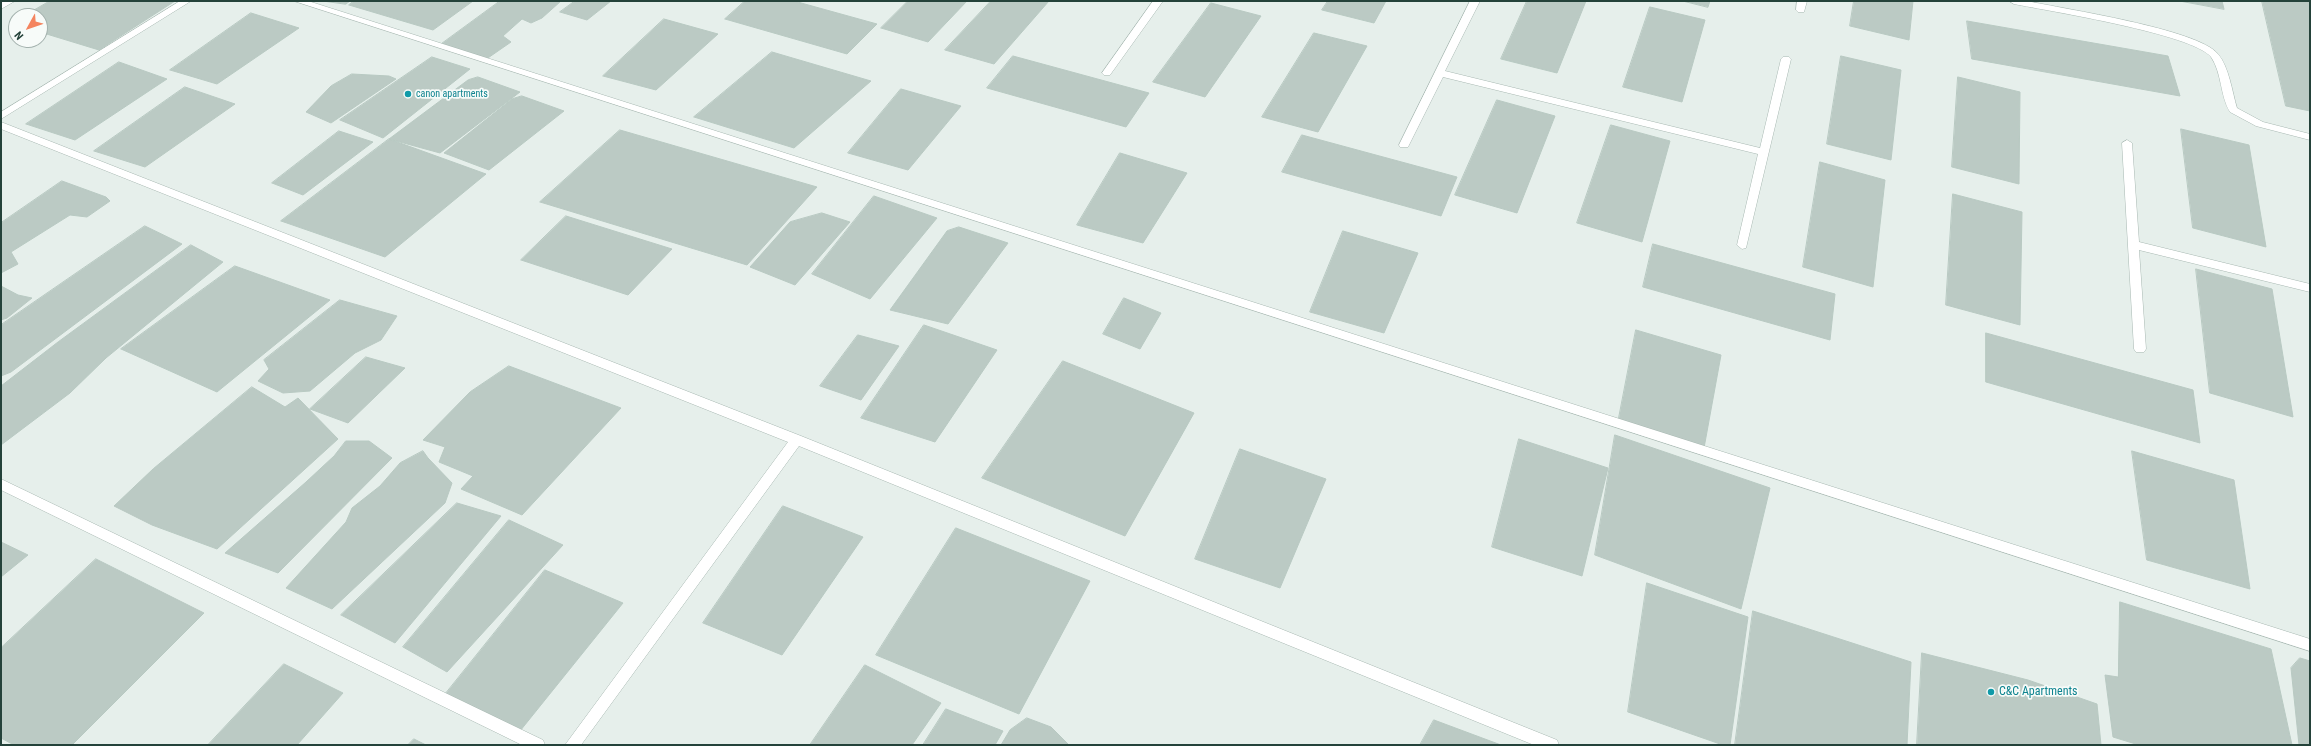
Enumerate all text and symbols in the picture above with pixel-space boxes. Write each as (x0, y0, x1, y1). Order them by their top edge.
north arrow (8, 8, 48, 48)
text: N (12, 29, 26, 42)
place label: canon apartments (416, 88, 488, 100)
marker: canon apartments (403, 89, 413, 99)
place label: C&C Apartments (1999, 685, 2077, 699)
marker: C&C Apartments (1986, 687, 1996, 697)

